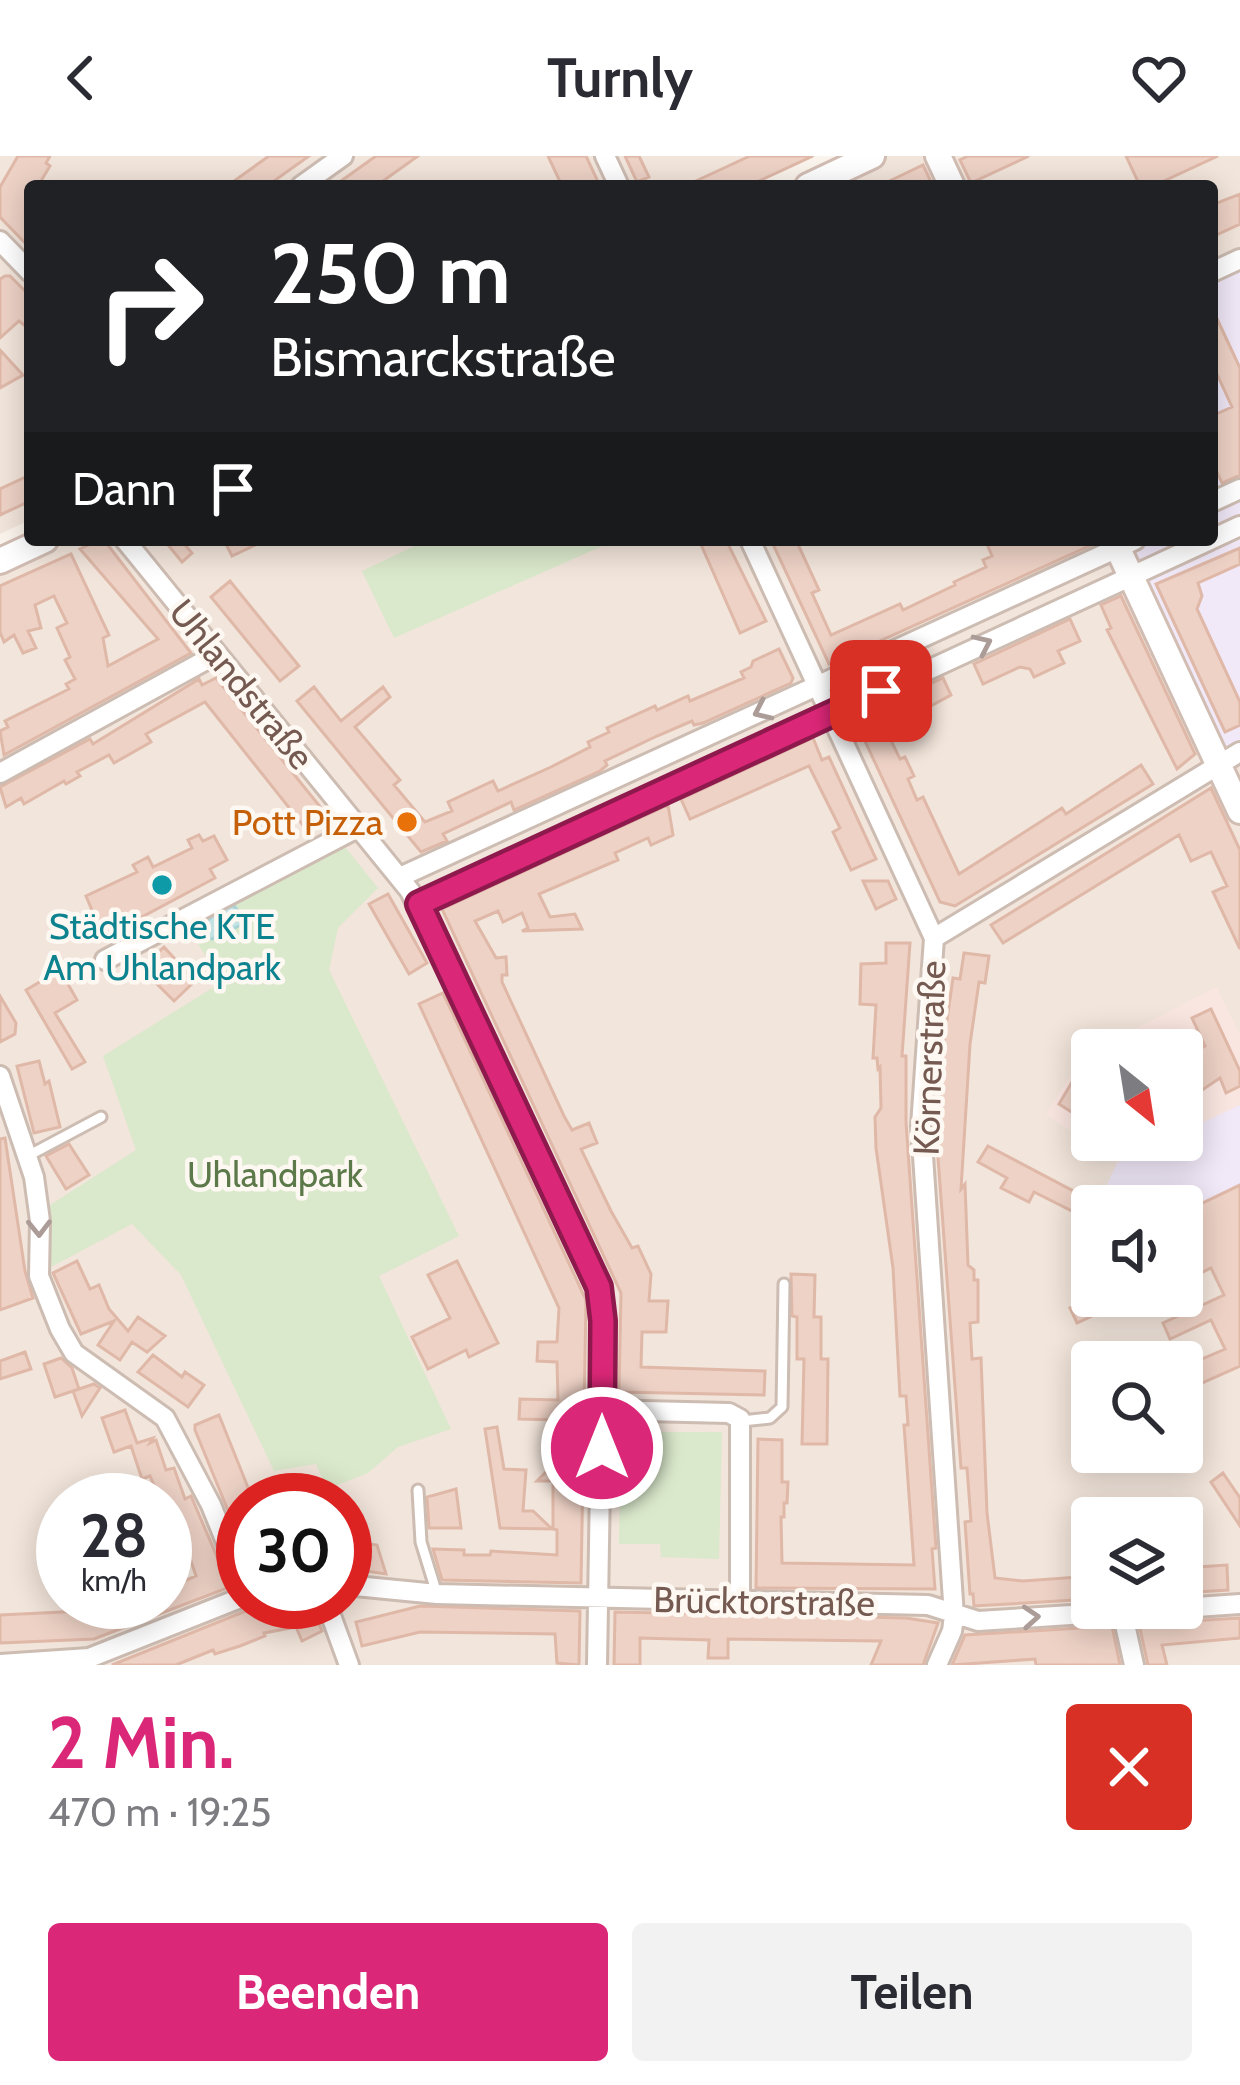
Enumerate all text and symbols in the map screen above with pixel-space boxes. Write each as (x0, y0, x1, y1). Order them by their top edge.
icon: back (48, 45, 114, 111)
text: Turnly (547, 45, 693, 111)
icon: heart (1126, 45, 1192, 111)
text: 250 m (270, 222, 511, 324)
icon: right (72, 228, 228, 384)
text: Bismarckstraße (270, 324, 616, 390)
icon: arrive (200, 456, 266, 522)
text: Dann (72, 462, 176, 516)
street label: Uhlandstraße (160, 590, 324, 778)
one-way arrow (971, 635, 992, 659)
pin (830, 640, 932, 742)
icon: arrive (848, 658, 914, 724)
one-way arrow (752, 697, 774, 720)
place label: Pott Pizza (232, 800, 383, 844)
marker: Pott Pizza (394, 809, 420, 835)
marker: Städtische KTE Am Uhlandpark (149, 872, 175, 898)
place label: Städtische KTE Am Uhlandpark (43, 904, 282, 989)
street label: Körnerstraße (904, 960, 954, 1156)
north arrow (1071, 1029, 1203, 1161)
map controls (1071, 1029, 1203, 1629)
park label: Uhlandpark (187, 1152, 364, 1196)
button: sound (1071, 1185, 1203, 1317)
one-way arrow (26, 1220, 52, 1238)
button: search (1071, 1341, 1203, 1473)
position arrow (539, 1385, 665, 1511)
speed limit sign: 30 (216, 1473, 372, 1629)
button: layers (1071, 1497, 1203, 1629)
text: 28 (80, 1499, 148, 1572)
text: km/h (81, 1562, 147, 1599)
street label: Brücktorstraße (653, 1577, 875, 1625)
one-way arrow (1022, 1605, 1041, 1631)
text: 2 Min. (48, 1699, 235, 1786)
button: close (1066, 1704, 1192, 1830)
text: 470 m · 19:25 (48, 1788, 271, 1836)
button: Beenden (48, 1923, 608, 2061)
button: Teilen (632, 1923, 1192, 2061)

